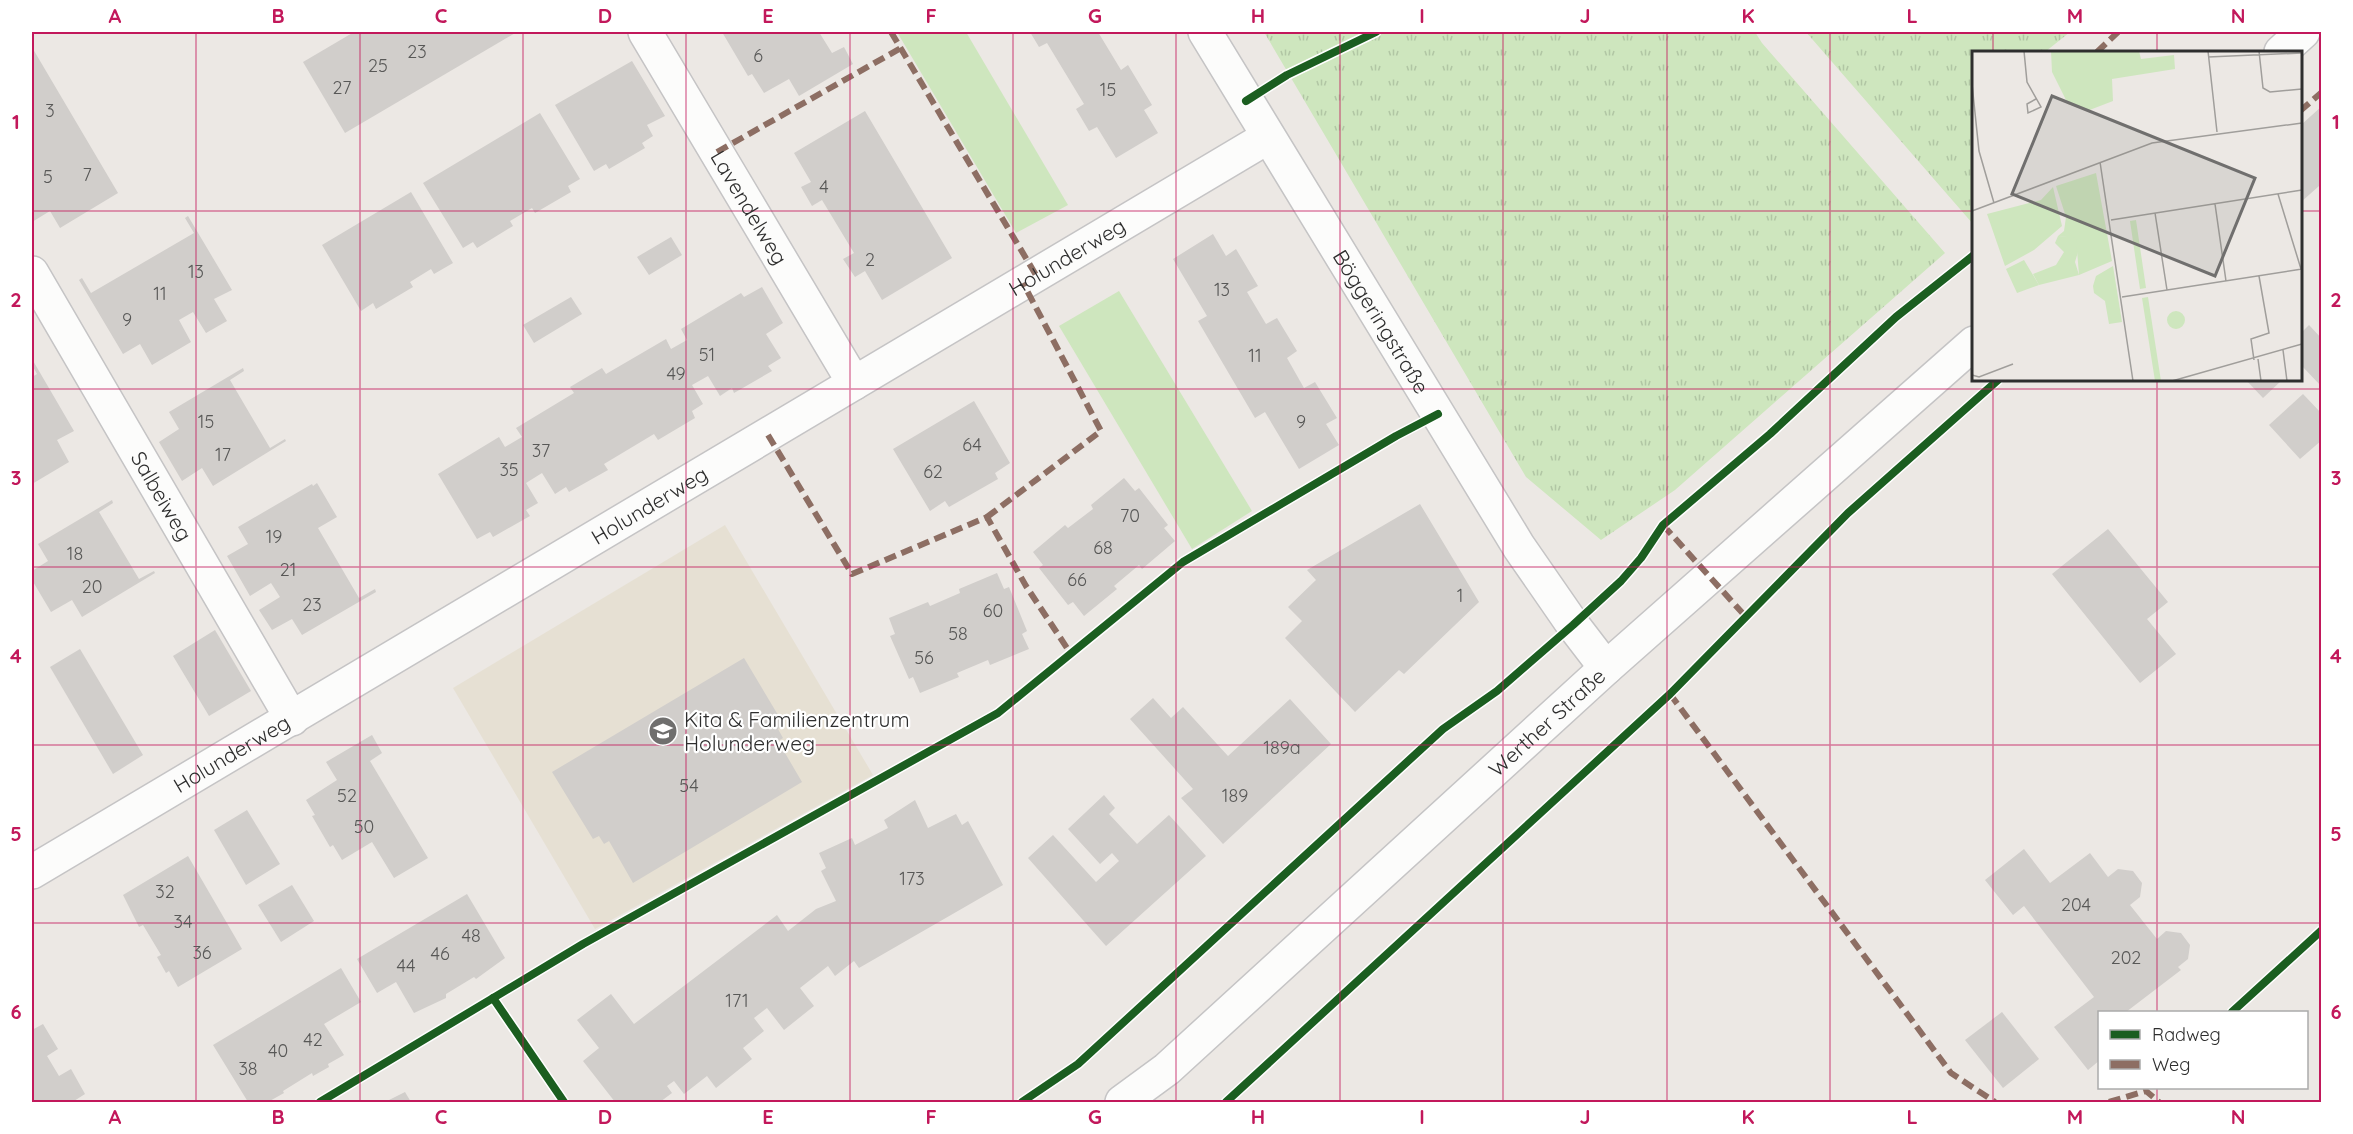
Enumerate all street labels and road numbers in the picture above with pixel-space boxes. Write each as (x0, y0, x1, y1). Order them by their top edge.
street label: Lavendelweg (705, 145, 793, 269)
street label: Holunderweg (1004, 212, 1130, 301)
street label: Böggeringstraße (1328, 245, 1435, 398)
street label: Salbeiweg (126, 447, 198, 545)
street label: Holunderweg (586, 460, 712, 550)
street label: Werther Straße (1483, 662, 1610, 782)
street label: Holunderweg (168, 709, 294, 798)

